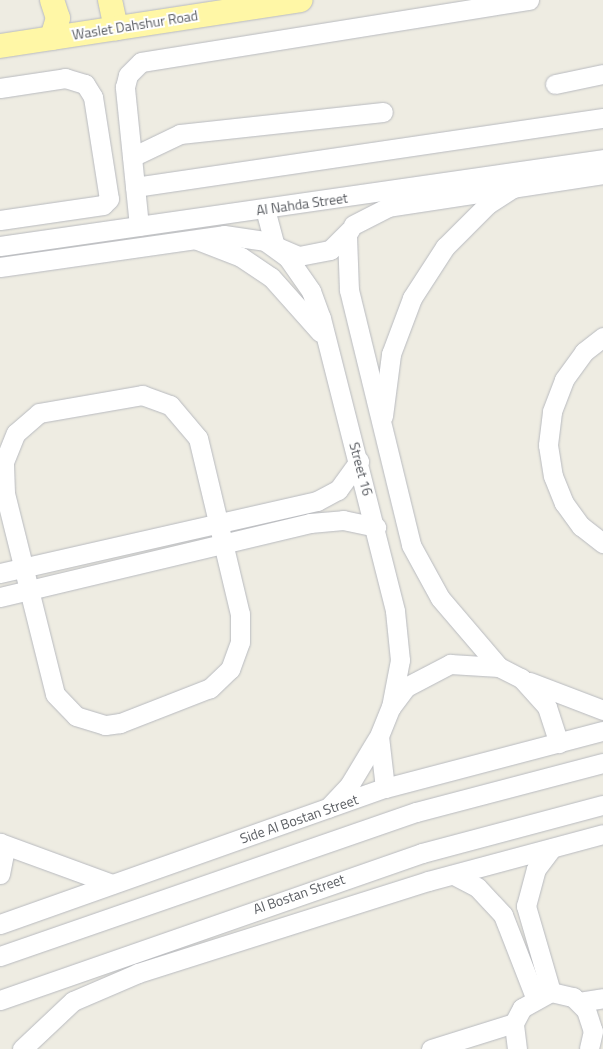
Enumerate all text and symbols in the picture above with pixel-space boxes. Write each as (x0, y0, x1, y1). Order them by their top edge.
street label: Waslet Dahshur Road (71, 7, 199, 43)
street label: Al Nahda Street (255, 189, 349, 219)
street label: Street 16 (346, 440, 376, 498)
street label: Side Al Bostan Street (238, 791, 360, 847)
street label: Al Bostan Street (251, 870, 347, 918)

